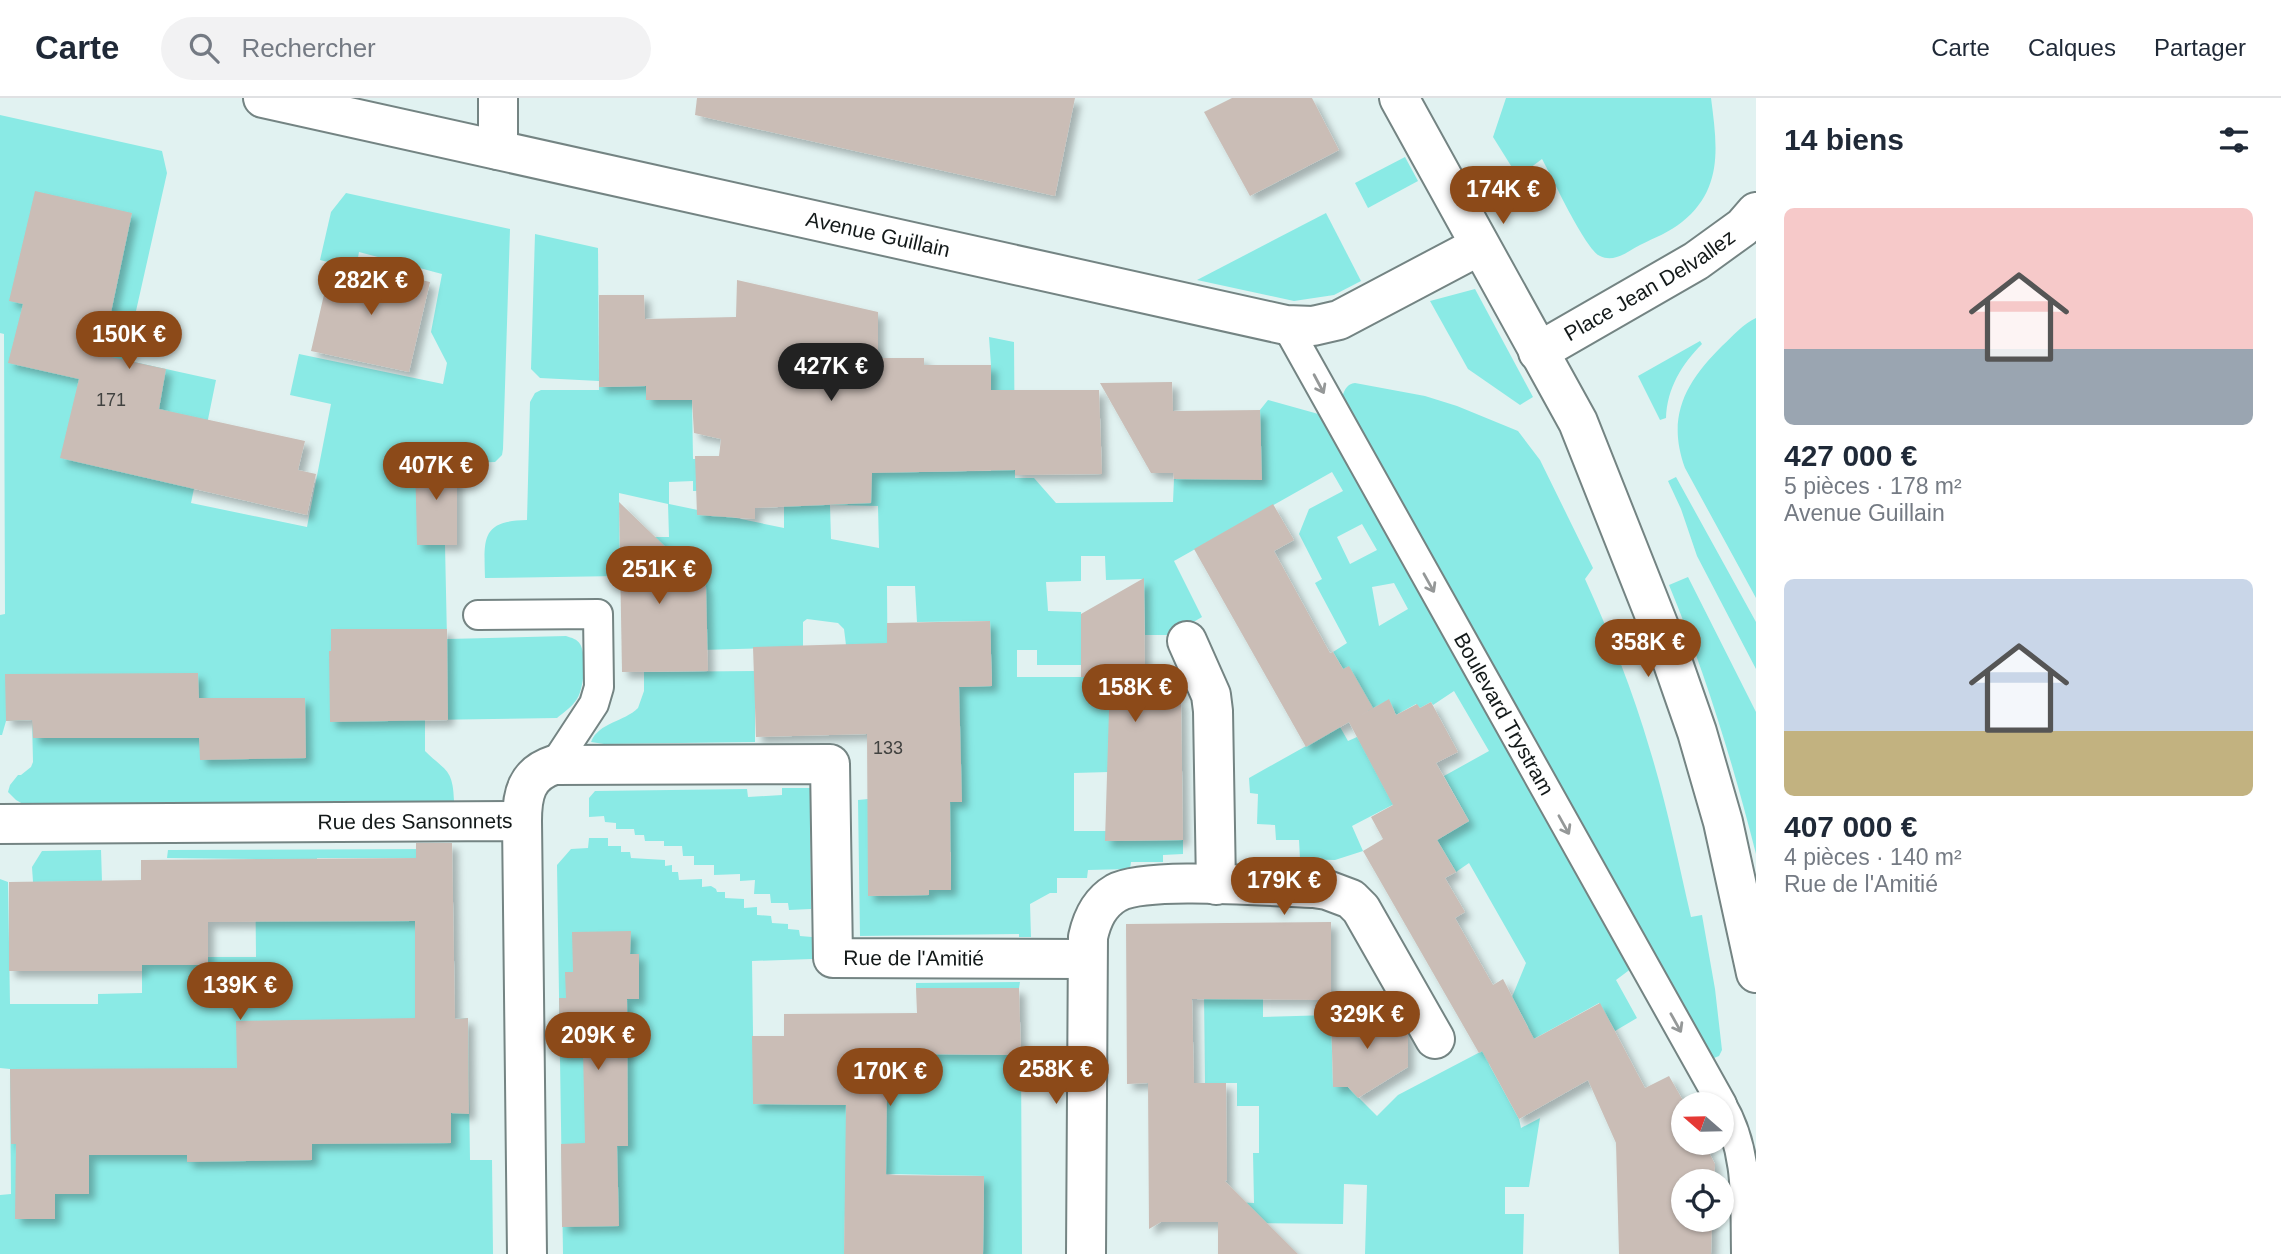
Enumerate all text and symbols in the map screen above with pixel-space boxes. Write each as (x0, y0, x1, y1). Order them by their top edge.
search box (161, 17, 651, 80)
text: Carte (35, 29, 119, 66)
icon: search (185, 29, 223, 67)
text: Rechercher (241, 33, 376, 63)
text: Carte (1931, 34, 1990, 61)
text: Calques (2028, 34, 2116, 61)
text: Partager (2154, 34, 2246, 61)
icon: filters (2215, 121, 2253, 159)
text: 14 biens (1784, 123, 1904, 156)
pin: 174K € (1446, 166, 1560, 226)
text: 174K € (1466, 176, 1540, 202)
street label: Avenue Guillain (804, 207, 952, 261)
street label: Place Jean Delvallez (1560, 225, 1739, 345)
icon: home (1956, 254, 2082, 380)
pin: 282K € (314, 258, 428, 317)
text: 282K € (334, 267, 408, 293)
pin: 150K € (72, 312, 186, 371)
text: 150K € (92, 321, 166, 347)
pin: 427K € (774, 344, 888, 403)
text: 427K € (794, 353, 868, 379)
one-way arrow (1312, 374, 1326, 394)
house number: 171 (96, 390, 126, 410)
text: 427 000 € (1784, 439, 1917, 472)
pin: 407K € (379, 442, 493, 502)
text: 407K € (399, 452, 473, 478)
text: 5 pièces · 178 m² (1784, 473, 1962, 499)
text: Avenue Guillain (1784, 500, 1945, 526)
pin: 251K € (602, 546, 716, 606)
text: 251K € (622, 556, 696, 582)
one-way arrow (1422, 573, 1436, 593)
pin: 358K € (1591, 620, 1705, 679)
icon: home (1956, 625, 2082, 751)
street label: Boulevard Trystram (1450, 629, 1559, 799)
text: 358K € (1611, 629, 1685, 655)
pin: 158K € (1078, 664, 1192, 724)
text: 158K € (1098, 674, 1172, 700)
house number: 133 (873, 738, 903, 758)
street label: Rue des Sansonnets (317, 809, 513, 833)
text: 407 000 € (1784, 810, 1917, 843)
one-way arrow (1558, 814, 1571, 835)
text: 4 pièces · 140 m² (1784, 844, 1962, 870)
pin: 179K € (1227, 858, 1341, 917)
text: 179K € (1247, 867, 1321, 893)
text: Rue de l'Amitié (1784, 871, 1938, 897)
street label: Rue de l'Amitié (843, 946, 984, 970)
pin: 139K € (183, 962, 297, 1022)
text: 139K € (203, 972, 277, 998)
pin: 329K € (1310, 992, 1424, 1051)
text: 329K € (1330, 1001, 1404, 1027)
pin: 209K € (541, 1012, 655, 1072)
one-way arrow (1670, 1012, 1683, 1033)
text: 209K € (561, 1022, 635, 1048)
pin: 258K € (999, 1046, 1113, 1106)
pin: 170K € (833, 1048, 947, 1108)
text: 258K € (1019, 1056, 1093, 1082)
text: 170K € (853, 1058, 927, 1084)
north arrow (1671, 1092, 1734, 1155)
map controls (1671, 1092, 1734, 1232)
button: locate (1671, 1169, 1734, 1232)

